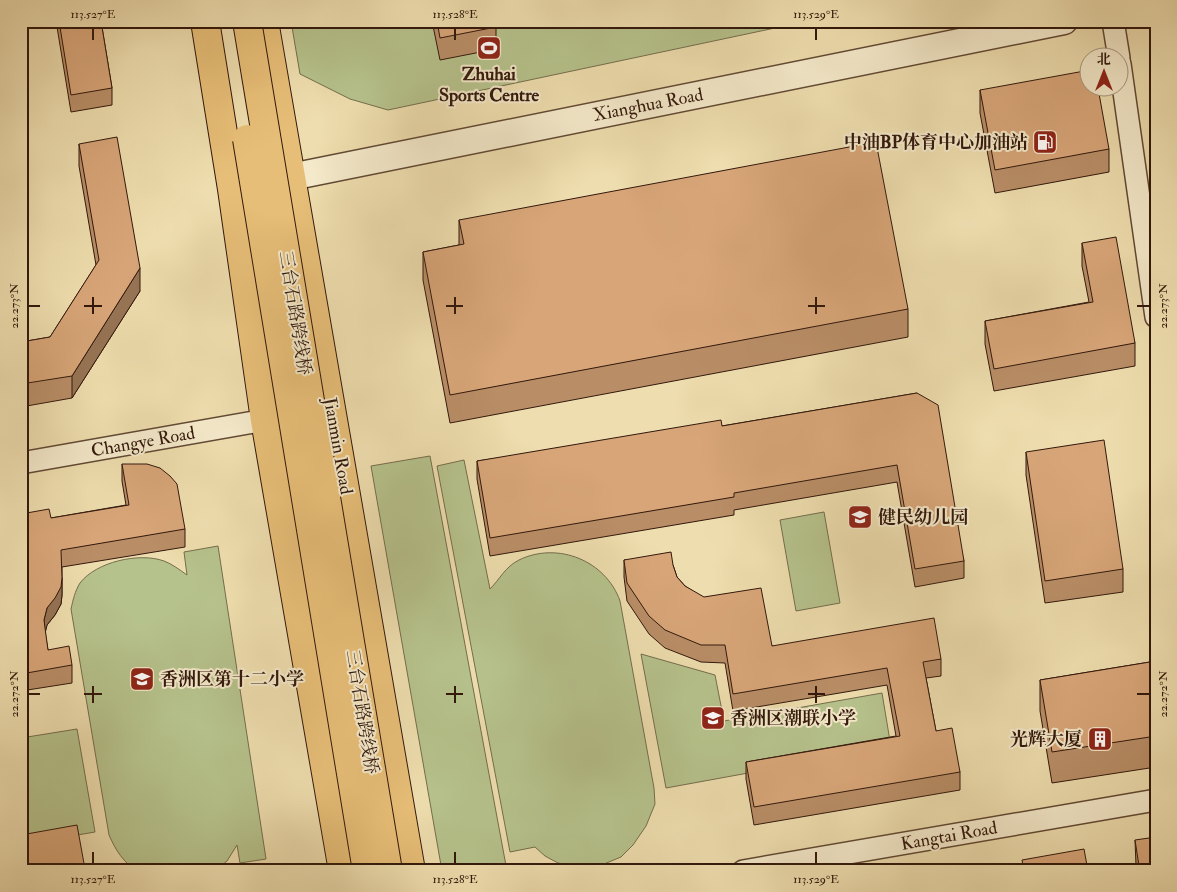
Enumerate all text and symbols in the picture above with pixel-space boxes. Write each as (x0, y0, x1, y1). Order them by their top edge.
text: 113.527°E (71, 7, 116, 22)
text: 113.528°E (432, 7, 478, 22)
text: 113.529°E (793, 7, 839, 22)
sports icon: Zhuhai Sports Centre (476, 35, 502, 61)
north arrow (1080, 48, 1130, 98)
text: 北 (1097, 51, 1111, 68)
place label: Zhuhai Sports Centre (439, 63, 540, 107)
street label: Xianghua Road (591, 83, 705, 127)
fuel station icon: 中油BP体育中心加油站 (1032, 129, 1058, 155)
place label: 中油BP体育中心加油站 (844, 131, 1028, 154)
street label: 三台石路跨线桥 (274, 249, 316, 377)
text: 22.273°N (7, 283, 22, 329)
text: 22.273°N (1156, 283, 1171, 329)
street label: Jianmin Road (318, 395, 358, 496)
street label: Changye Road (89, 422, 197, 462)
school or university icon: 健民幼儿园 (847, 504, 873, 530)
place label: 健民幼儿园 (878, 506, 968, 529)
street label: 三台石路跨线桥 (341, 648, 383, 776)
school or university icon: 香洲区第十二小学 (129, 666, 155, 692)
place label: 香洲区第十二小学 (160, 668, 304, 691)
text: 22.272°N (7, 670, 22, 718)
text: 22.272°N (1156, 670, 1171, 718)
school or university icon: 香洲区潮联小学 (700, 705, 726, 731)
place label: 香洲区潮联小学 (730, 707, 856, 730)
building icon: 光辉大厦 (1087, 726, 1113, 752)
place label: 光辉大厦 (1010, 728, 1082, 751)
street label: Kangtai Road (899, 816, 999, 856)
text: 113.527°E (71, 872, 116, 887)
text: 113.528°E (432, 872, 478, 887)
text: 113.529°E (793, 872, 839, 887)

